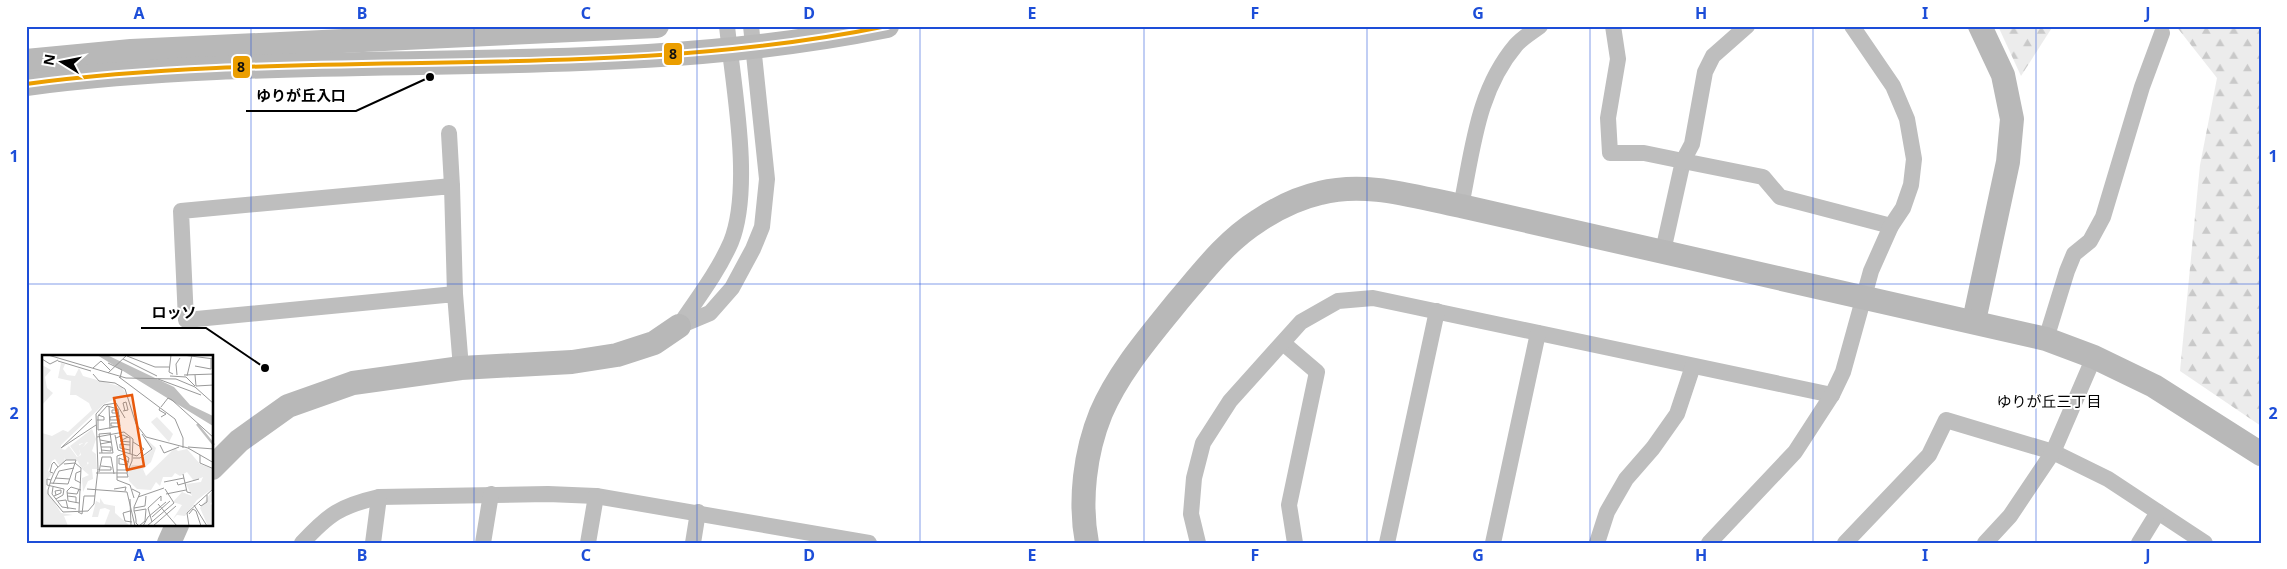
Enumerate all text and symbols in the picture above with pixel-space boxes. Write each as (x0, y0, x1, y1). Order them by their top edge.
text: A (133, 2, 145, 24)
text: B (357, 2, 367, 24)
text: C (581, 2, 591, 24)
text: D (803, 2, 815, 24)
text: E (1028, 2, 1037, 24)
text: F (1251, 2, 1259, 24)
text: G (1472, 2, 1484, 24)
text: H (1695, 2, 1707, 24)
text: I (1922, 2, 1928, 24)
text: J (2143, 2, 2151, 24)
north arrow (38, 38, 88, 88)
line badge: 8 (663, 42, 683, 66)
text: 8 (669, 44, 677, 63)
text: N (38, 52, 59, 67)
line badge: 8 (232, 55, 251, 79)
text: 8 (237, 57, 245, 76)
callout: ゆりが丘入口 (246, 81, 356, 111)
text: ゆりが丘入口 (256, 85, 346, 105)
text: 1 (9, 145, 19, 167)
text: 1 (2268, 145, 2278, 167)
callout: ロッソ (141, 298, 206, 328)
text: ロッソ (151, 302, 197, 322)
inset map (42, 355, 214, 526)
district label: ゆりが丘三丁目 (1996, 391, 2102, 411)
text: 2 (9, 402, 19, 424)
text: 2 (2268, 402, 2278, 424)
text: A (133, 544, 145, 566)
text: B (357, 544, 367, 566)
text: C (581, 544, 591, 566)
text: D (803, 544, 815, 566)
text: E (1028, 544, 1037, 566)
text: F (1251, 544, 1259, 566)
text: G (1472, 544, 1484, 566)
text: H (1695, 544, 1707, 566)
text: I (1922, 544, 1928, 566)
text: J (2143, 544, 2151, 566)

